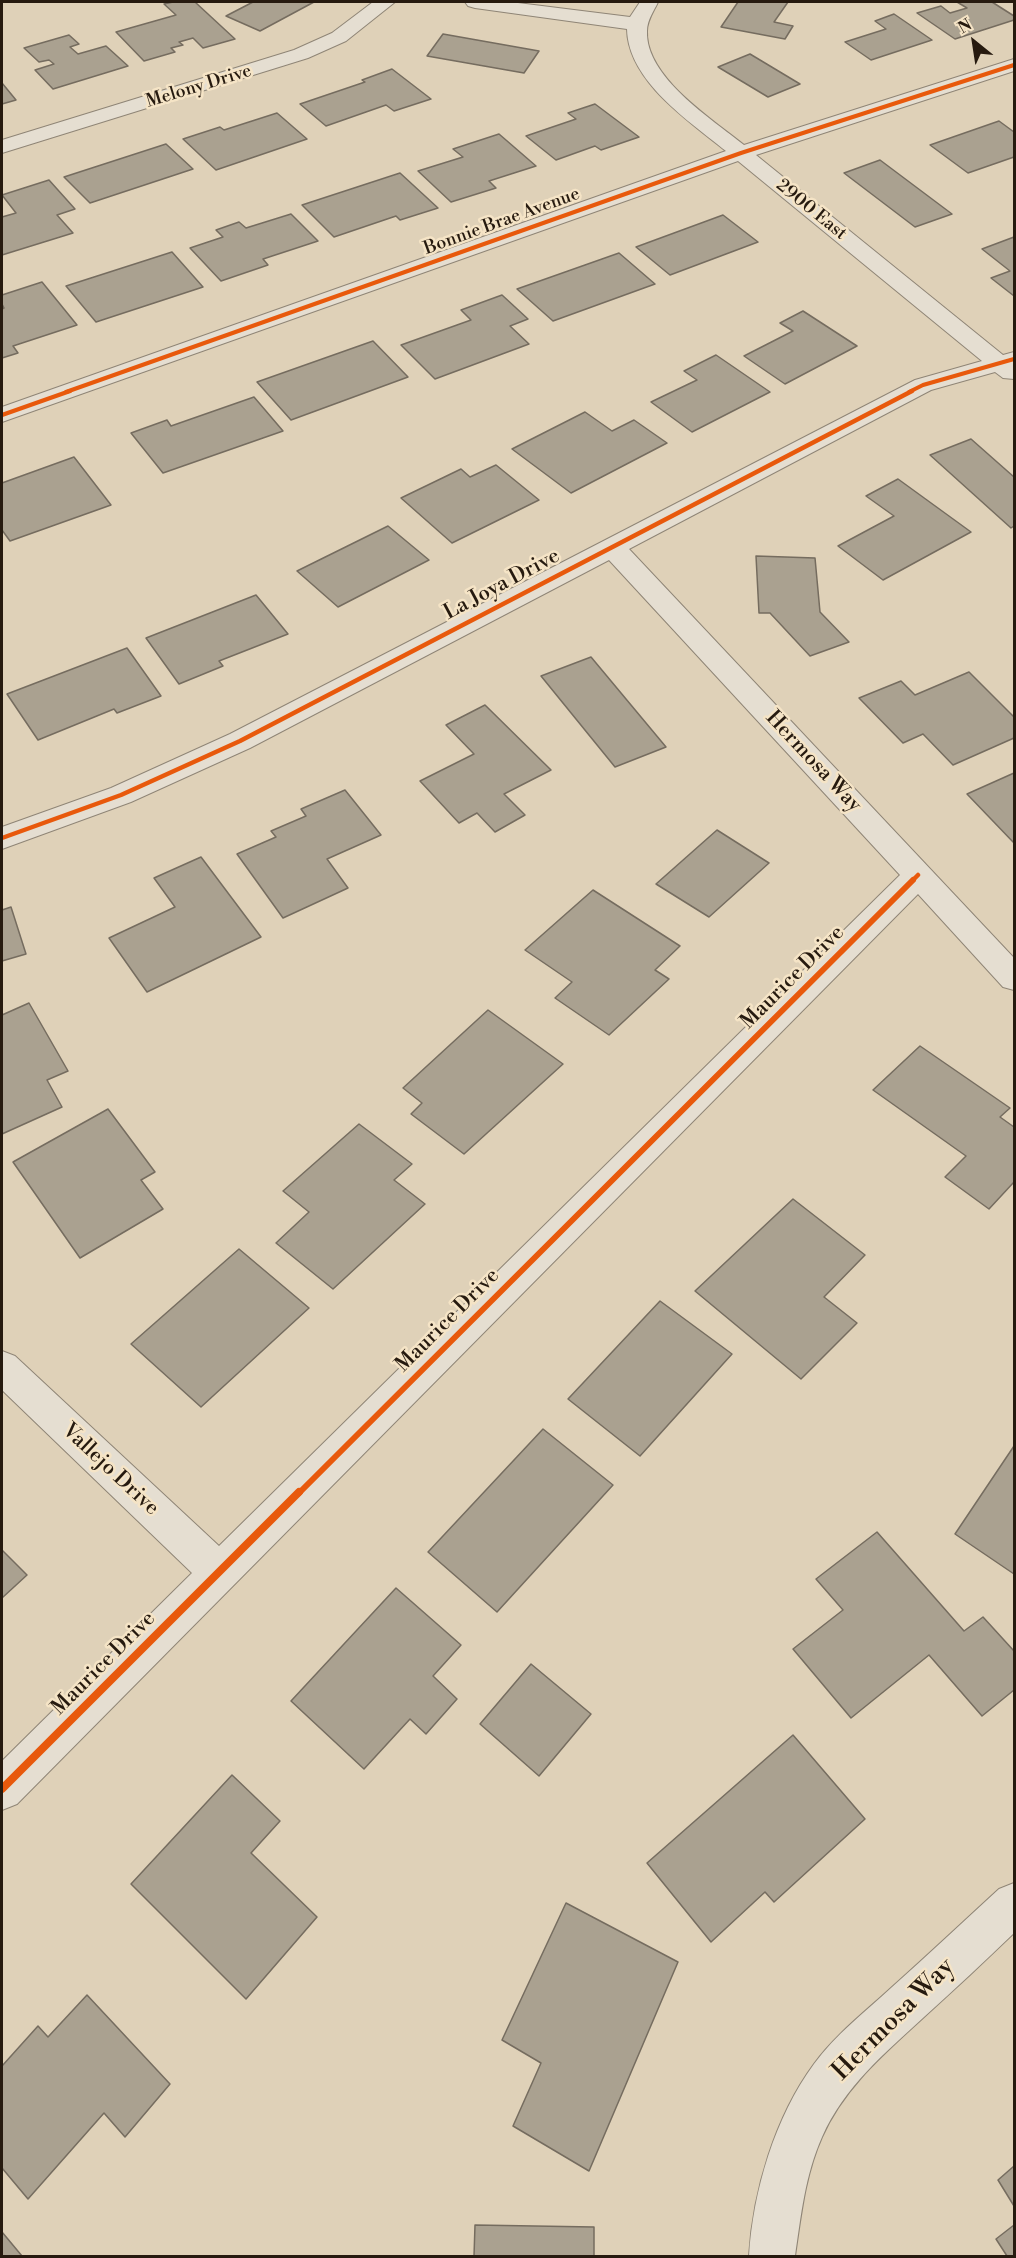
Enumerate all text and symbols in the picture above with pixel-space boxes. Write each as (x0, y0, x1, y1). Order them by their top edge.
north arrow (944, 12, 1004, 72)
text: N (955, 15, 975, 38)
street label: Melony Drive (144, 61, 254, 113)
street label: 2900 East (771, 175, 851, 245)
street label: Bonnie Brae Avenue (421, 184, 583, 260)
street label: La Joya Drive (440, 544, 564, 626)
street label: Hermosa Way (760, 706, 866, 818)
street label: Maurice Drive (736, 921, 850, 1035)
street label: Maurice Drive (391, 1264, 505, 1378)
street label: Vallejo Drive (56, 1419, 164, 1521)
street label: Maurice Drive (47, 1607, 161, 1721)
street label: Hermosa Way (826, 1952, 962, 2088)

